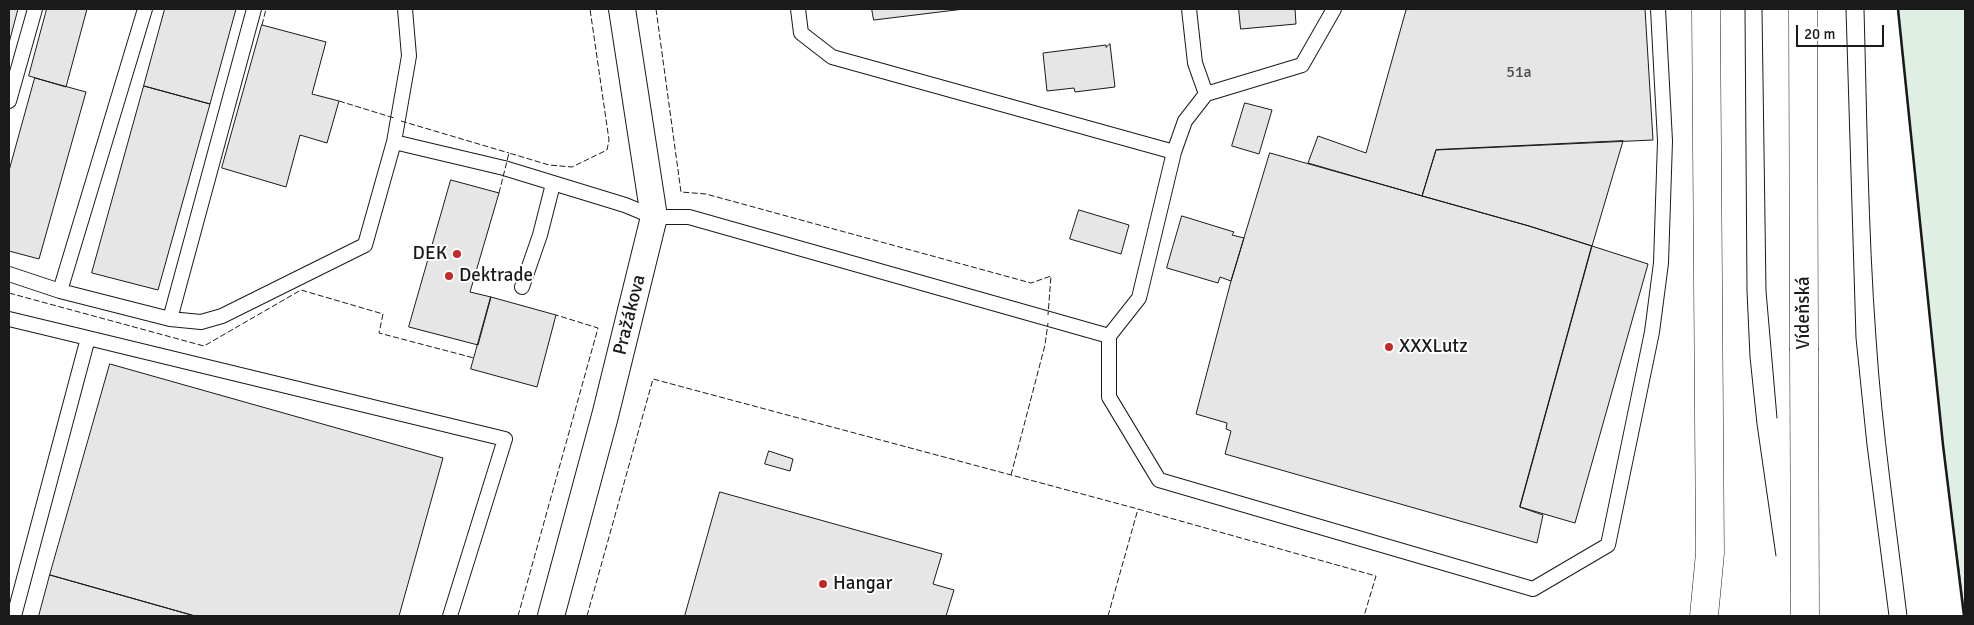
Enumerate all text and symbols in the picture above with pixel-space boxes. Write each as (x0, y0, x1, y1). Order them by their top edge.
scale bar (1799, 15, 1886, 47)
text: 20 m (1804, 25, 1835, 43)
house number: 51a (1506, 63, 1532, 83)
place label: DEK (413, 243, 447, 265)
marker: DEK (451, 248, 463, 260)
place label: Dektrade (459, 265, 533, 287)
marker: Dektrade (443, 270, 455, 282)
street label: Pražákova (609, 272, 651, 358)
street label: Vídeňská (1793, 276, 1815, 350)
place label: XXXLutz (1399, 336, 1468, 358)
marker: XXXLutz (1383, 341, 1395, 353)
place label: Hangar (833, 573, 892, 595)
marker: Hangar (817, 578, 829, 590)

